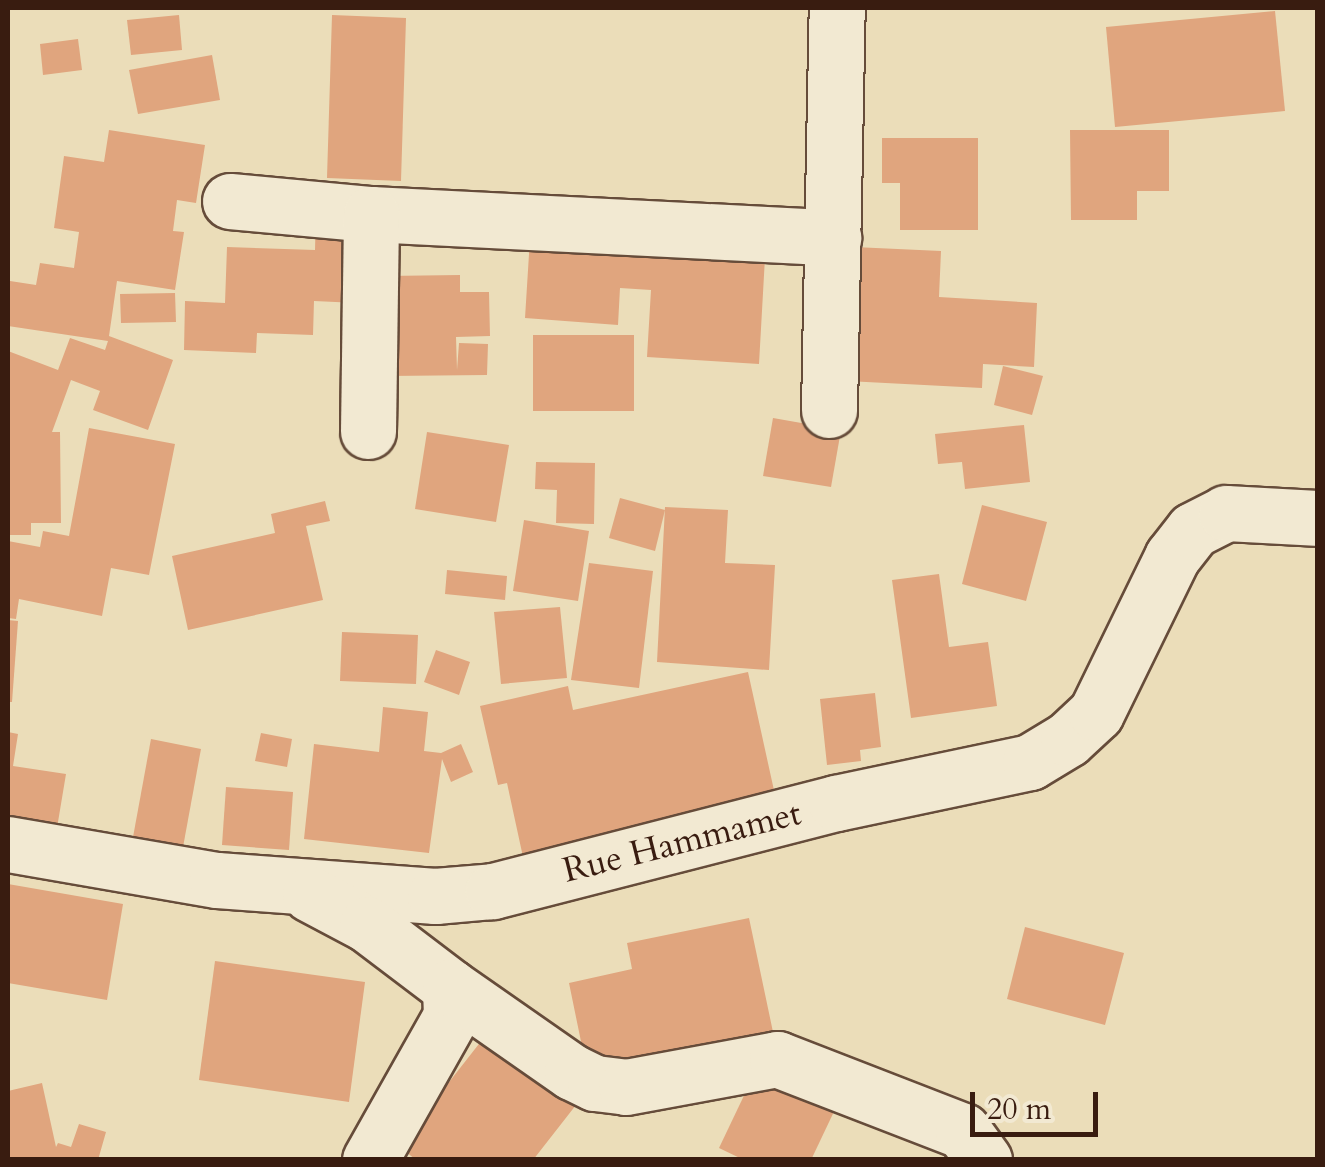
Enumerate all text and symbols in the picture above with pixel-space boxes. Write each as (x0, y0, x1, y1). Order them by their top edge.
street label: Rue Hammamet (559, 792, 805, 892)
scale bar (975, 1072, 1102, 1134)
text: 20 m (987, 1089, 1051, 1130)

